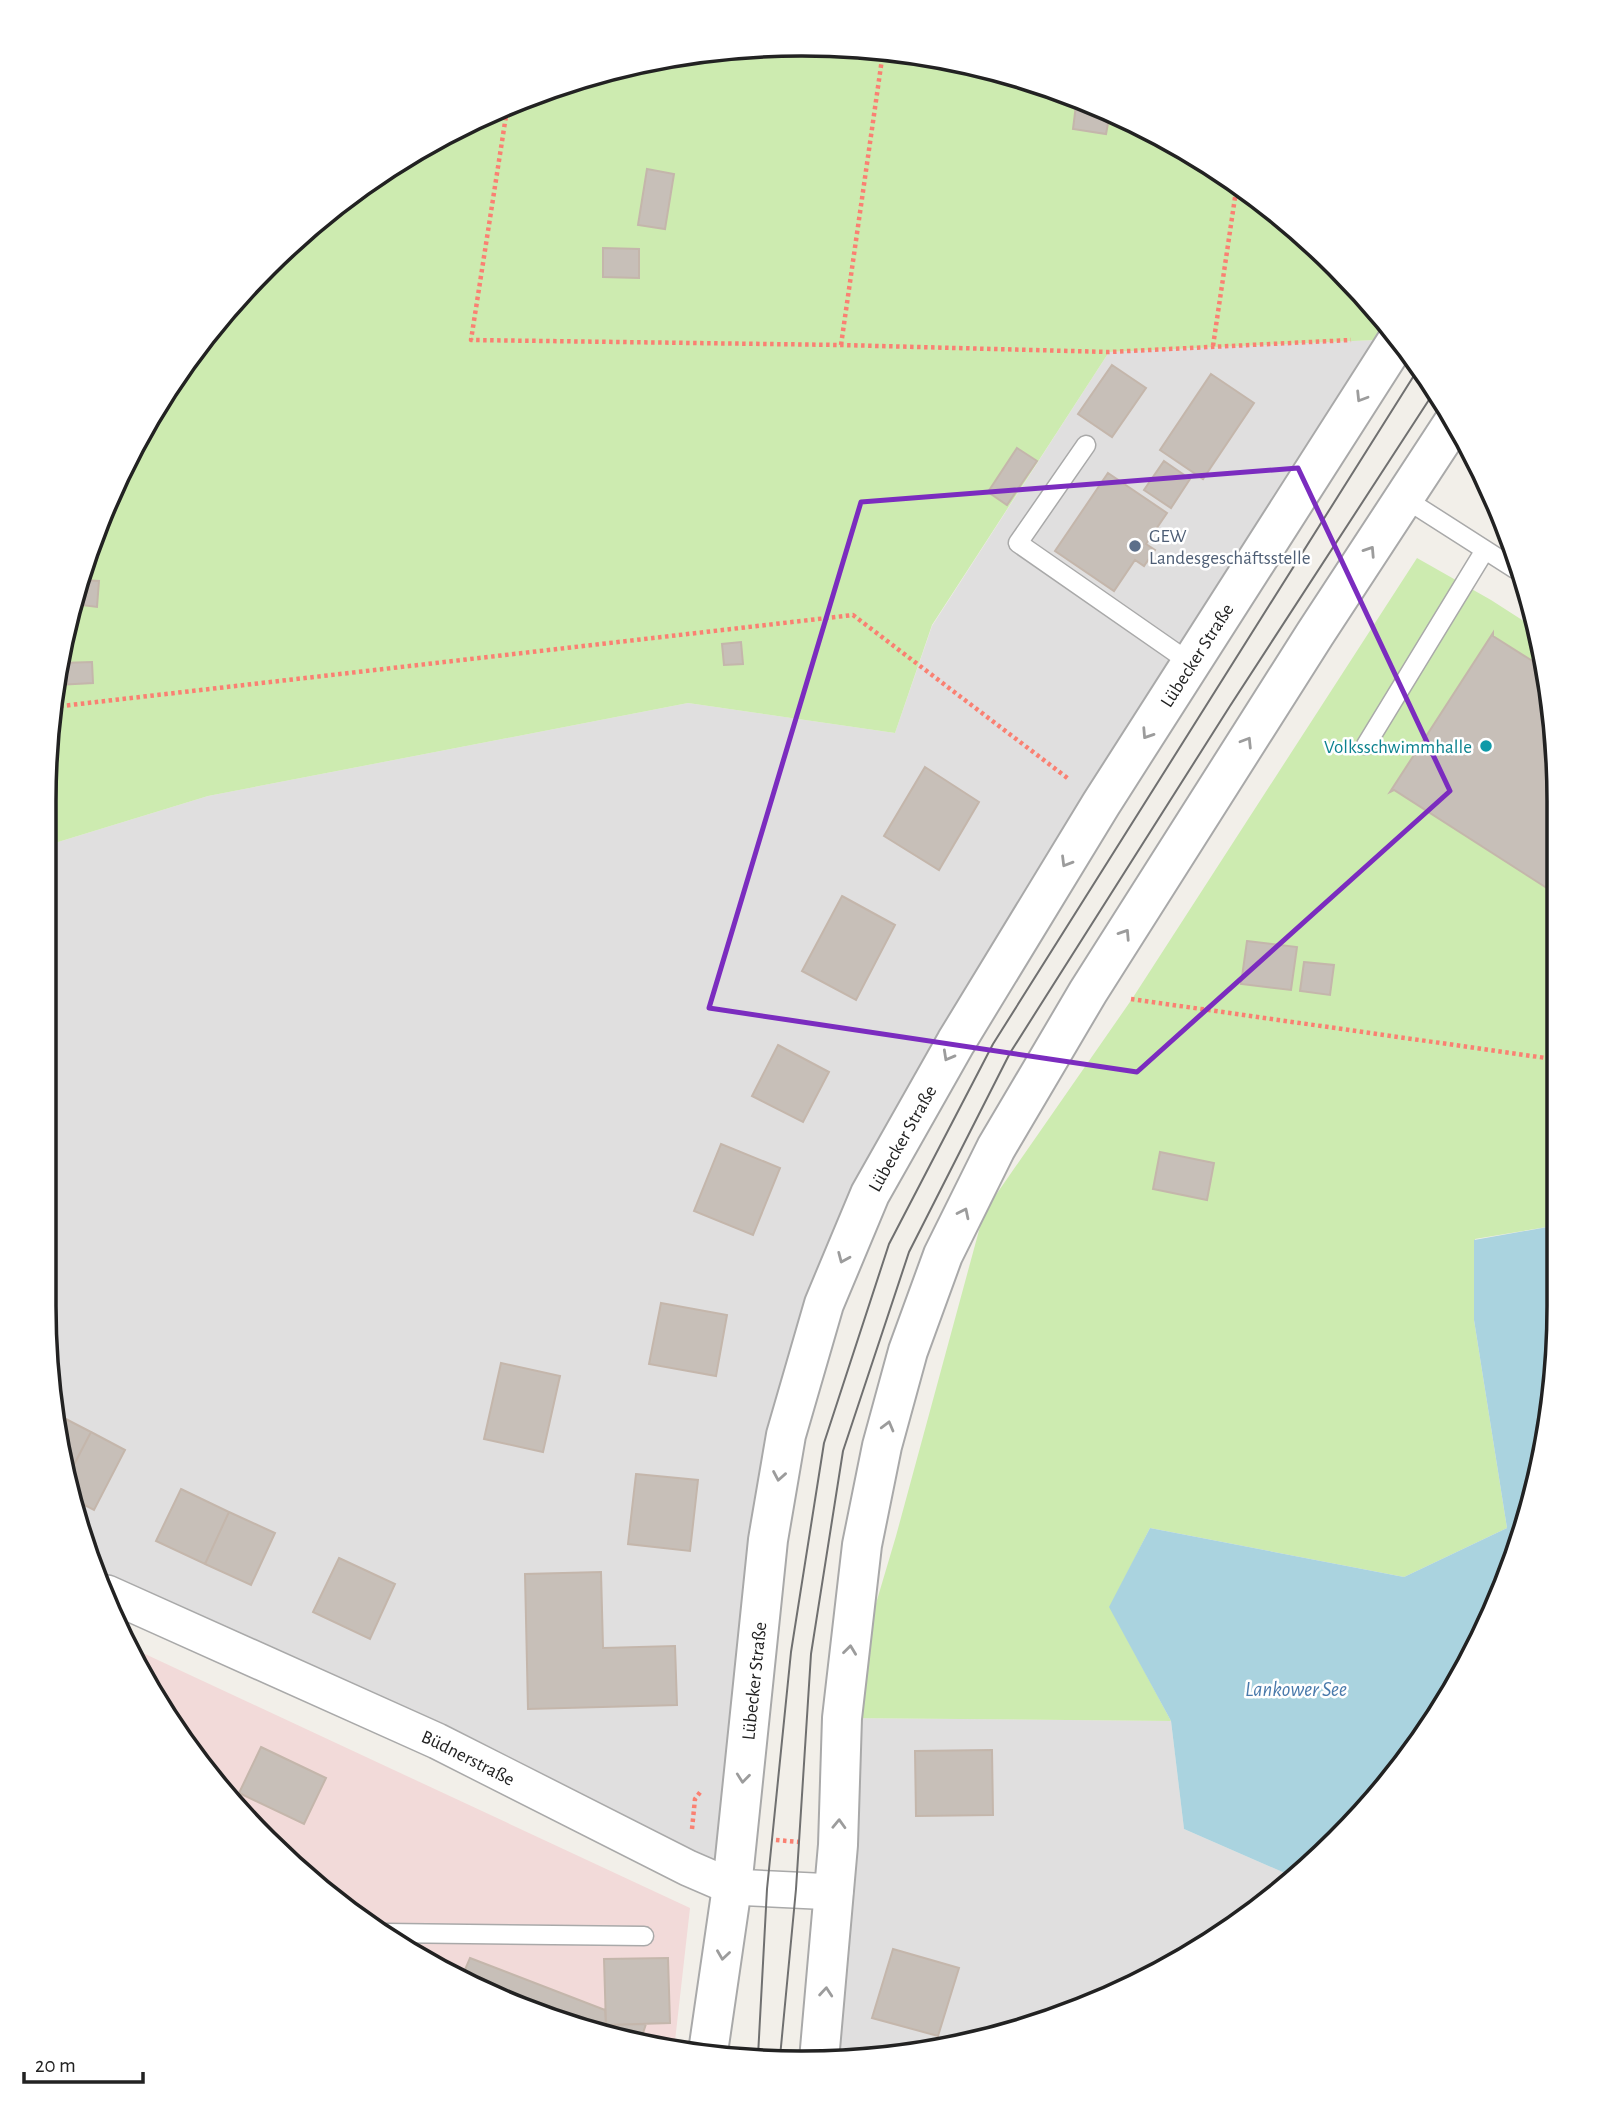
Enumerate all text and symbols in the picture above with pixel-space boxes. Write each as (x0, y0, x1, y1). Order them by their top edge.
one-way arrow (1357, 389, 1370, 402)
place label: GEW Landesgeschäftsstelle (1149, 527, 1310, 568)
marker: GEW Landesgeschäftsstelle (1127, 538, 1143, 554)
one-way arrow (1362, 545, 1375, 558)
street label: Lübecker Straße (1157, 600, 1238, 711)
one-way arrow (1142, 726, 1155, 739)
one-way arrow (1239, 737, 1252, 750)
place label: Volksschwimmhalle (1324, 738, 1472, 757)
marker: Volksschwimmhalle (1478, 738, 1494, 754)
one-way arrow (1061, 854, 1074, 867)
one-way arrow (1117, 929, 1129, 942)
one-way arrow (943, 1049, 956, 1062)
street label: Lübecker Straße (865, 1082, 940, 1195)
one-way arrow (956, 1208, 970, 1220)
one-way arrow (838, 1251, 852, 1263)
one-way arrow (879, 1421, 894, 1433)
one-way arrow (772, 1470, 787, 1482)
street label: Lübecker Straße (739, 1621, 770, 1741)
one-way arrow (842, 1645, 857, 1656)
water label: Lankower See (1245, 1679, 1347, 1700)
street label: Büdnerstraße (418, 1727, 517, 1790)
one-way arrow (736, 1773, 751, 1784)
one-way arrow (831, 1818, 847, 1828)
one-way arrow (715, 1949, 730, 1961)
one-way arrow (818, 1986, 833, 1997)
scale bar (24, 2040, 144, 2084)
text: 20 m (35, 2055, 76, 2076)

